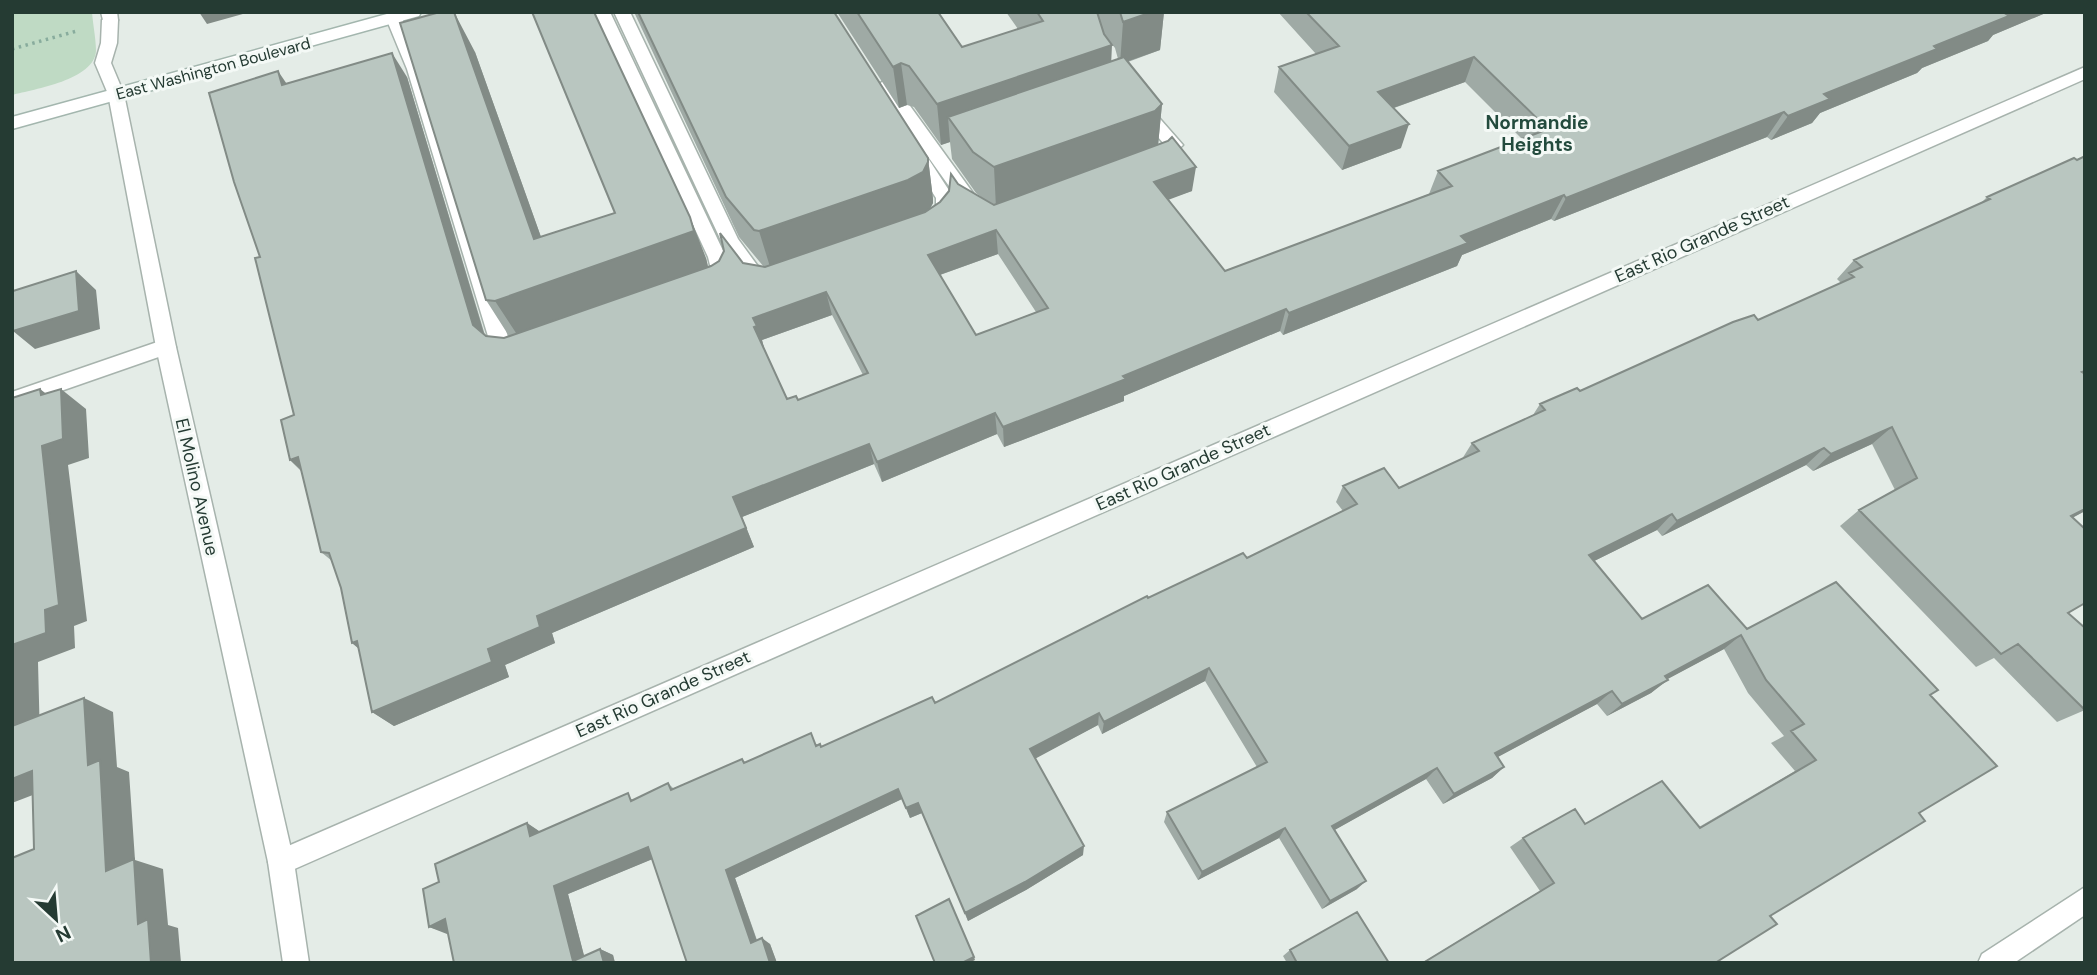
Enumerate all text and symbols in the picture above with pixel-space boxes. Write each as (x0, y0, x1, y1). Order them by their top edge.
street label: East Washington Boulevard (114, 32, 313, 105)
district label: Normandie Heights (1485, 110, 1589, 157)
street label: East Rio Grande Street (1611, 190, 1793, 288)
street label: El Molino Avenue (170, 416, 224, 558)
street label: East Rio Grande Street (1092, 418, 1274, 516)
street label: East Rio Grande Street (572, 645, 754, 743)
north arrow (21, 884, 91, 954)
text: N (52, 920, 75, 948)

